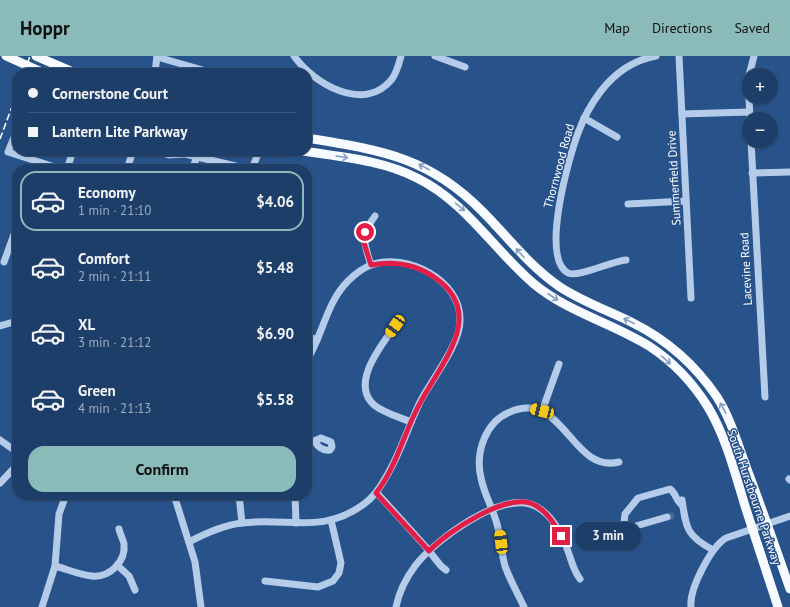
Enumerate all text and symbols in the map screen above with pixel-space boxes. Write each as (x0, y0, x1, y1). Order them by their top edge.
text: Hoppr (20, 16, 70, 40)
text: Map (604, 19, 630, 37)
text: Directions (652, 19, 712, 37)
text: Saved (734, 19, 770, 37)
map controls (742, 68, 778, 148)
button: + (742, 68, 778, 104)
text: Cornerstone Court (52, 84, 168, 103)
button: − (742, 112, 778, 148)
text: Lantern Lite Parkway (52, 122, 187, 141)
street label: Thornwood Road (540, 122, 577, 210)
street label: Summerfield Drive (664, 130, 683, 226)
one-way arrow (335, 153, 348, 161)
one-way arrow (418, 163, 430, 170)
icon: car (30, 183, 66, 219)
text: Economy (78, 183, 136, 202)
text: $4.06 (256, 192, 294, 211)
text: 1 min · 21:10 (78, 202, 151, 219)
one-way arrow (454, 203, 465, 212)
route start (356, 223, 374, 241)
street label: Lacevine Road (736, 232, 755, 306)
one-way arrow (515, 248, 525, 258)
icon: car (30, 249, 66, 285)
text: Comfort (78, 249, 130, 268)
text: $5.48 (256, 258, 294, 277)
text: 2 min · 21:11 (78, 268, 151, 285)
one-way arrow (547, 293, 558, 301)
car (383, 313, 407, 339)
icon: car (30, 315, 66, 351)
text: XL (78, 315, 95, 334)
one-way arrow (624, 317, 636, 324)
text: $6.90 (256, 324, 294, 343)
text: 3 min · 21:12 (78, 334, 151, 351)
one-way arrow (661, 355, 672, 364)
icon: car (30, 381, 66, 417)
text: Green (78, 381, 116, 400)
text: $5.58 (256, 390, 294, 409)
text: 4 min · 21:13 (78, 400, 151, 417)
car (529, 402, 555, 420)
one-way arrow (718, 402, 726, 414)
street label: South Hurstbourne Parkway (724, 427, 785, 567)
button: Confirm (28, 446, 296, 492)
callout: 3 min (575, 522, 641, 550)
route end (552, 527, 570, 545)
text: 3 min (592, 527, 624, 544)
car (494, 529, 508, 555)

